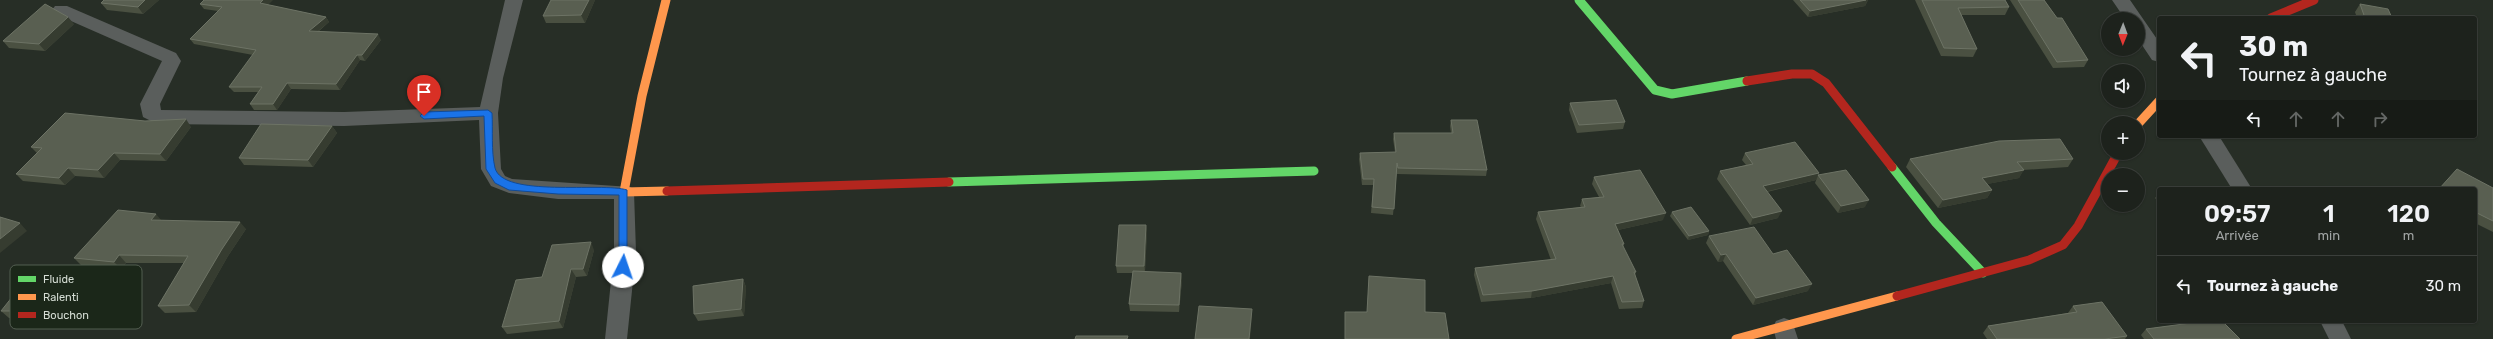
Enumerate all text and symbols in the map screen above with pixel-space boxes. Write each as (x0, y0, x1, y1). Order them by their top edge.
north arrow (2101, 12, 2145, 56)
map controls (2101, 12, 2145, 212)
text: 30 m (2239, 30, 2308, 63)
icon: left (2173, 32, 2225, 84)
button: sound (2101, 64, 2145, 108)
text: Tournez à gauche (2239, 64, 2387, 86)
pin (407, 75, 441, 116)
icon: arrive (413, 81, 435, 103)
icon: left (2243, 108, 2265, 130)
icon: ahead (2285, 108, 2307, 130)
icon: ahead (2327, 108, 2349, 130)
icon: right (2369, 108, 2391, 130)
button: + (2101, 116, 2145, 160)
button: − (2101, 168, 2145, 212)
text: 09:57 (2204, 200, 2271, 228)
text: 1 (2323, 200, 2335, 228)
text: 120 (2387, 200, 2430, 228)
text: Arrivée (2216, 228, 2259, 243)
text: min (2318, 228, 2340, 243)
text: m (2403, 228, 2414, 243)
position arrow (602, 246, 644, 288)
legend (10, 265, 142, 329)
text: Fluide (43, 273, 74, 286)
icon: left (2173, 275, 2195, 297)
text: Tournez à gauche (2207, 277, 2338, 295)
text: 30 m (2425, 277, 2461, 295)
text: Ralenti (43, 291, 79, 304)
text: Bouchon (43, 309, 89, 322)

